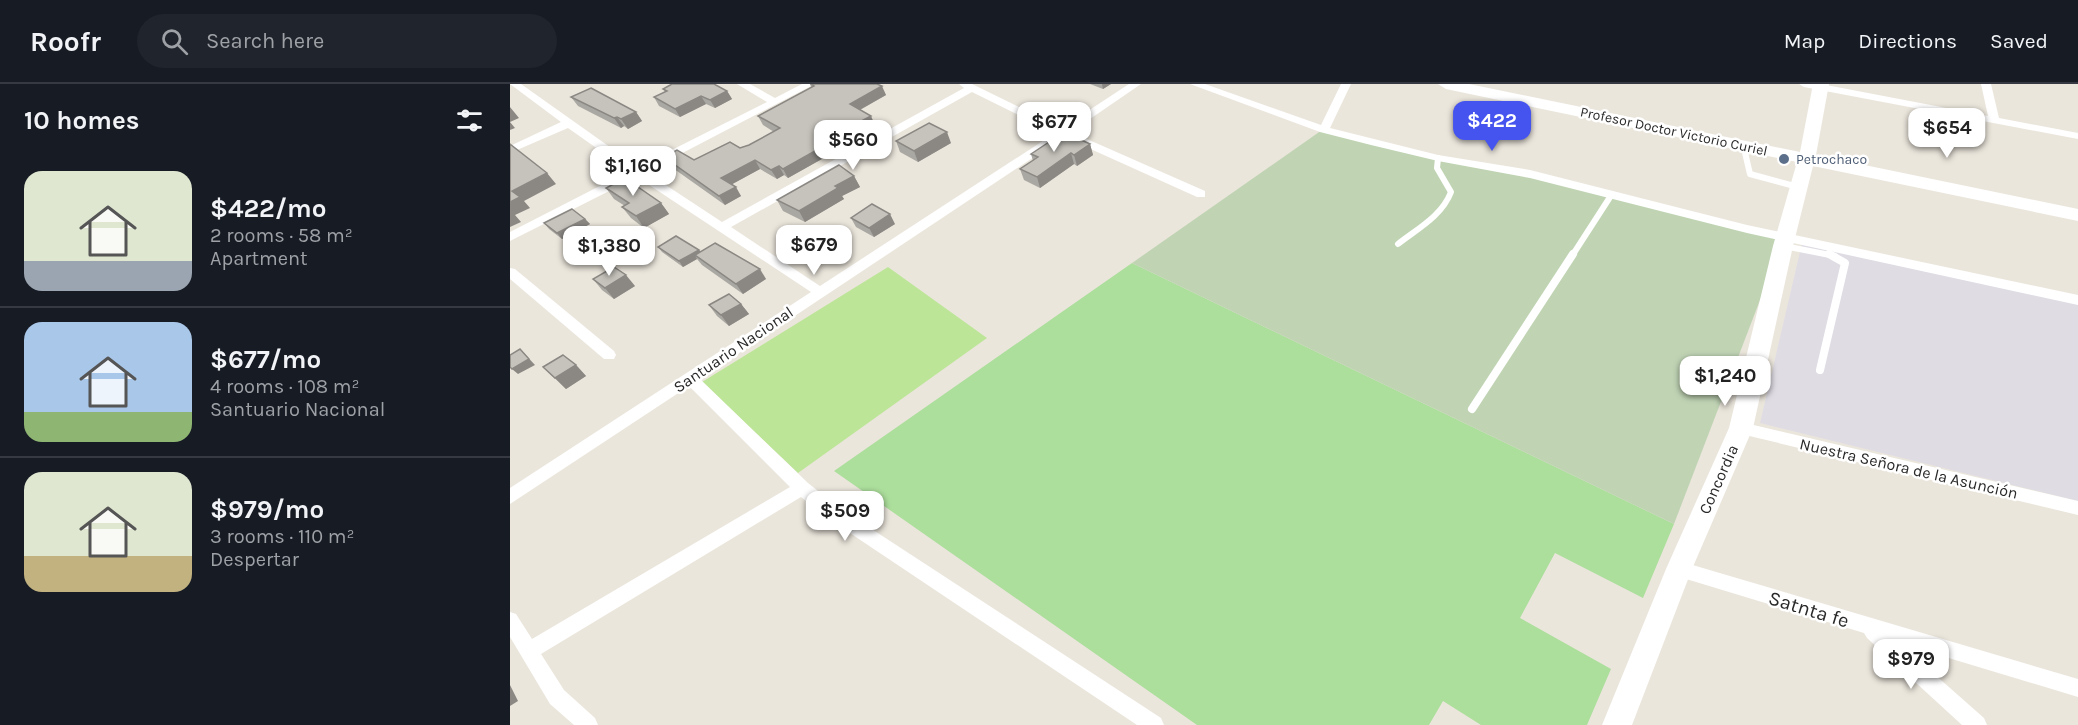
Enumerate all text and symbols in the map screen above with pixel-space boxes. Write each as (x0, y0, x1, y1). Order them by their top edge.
search box (137, 14, 557, 68)
text: Roofr (30, 25, 101, 58)
icon: search (158, 25, 191, 58)
text: Search here (206, 28, 324, 54)
text: Map (1784, 29, 1825, 53)
text: Directions (1858, 29, 1957, 53)
text: Saved (1990, 29, 2048, 53)
pin: $422 (1456, 101, 1528, 152)
pin: $677 (1018, 102, 1090, 153)
street label: Profesor Doctor Victorio Curiel (1579, 103, 1769, 160)
icon: filters (453, 104, 486, 137)
text: 10 homes (24, 105, 139, 136)
pin: $654 (1911, 108, 1983, 159)
text: $422 (1467, 109, 1517, 132)
text: $677 (1031, 110, 1077, 133)
text: $654 (1922, 116, 1972, 139)
pin: $560 (817, 120, 889, 171)
text: $560 (828, 128, 878, 151)
pin: $1,160 (584, 146, 682, 197)
place label: Petrochaco (1796, 151, 1867, 168)
marker: Petrochaco (1777, 152, 1791, 166)
text: $1,160 (604, 154, 662, 177)
text: $422/mo (210, 193, 327, 224)
icon: home (72, 195, 144, 267)
text: 2 rooms · 58 m² (210, 224, 353, 247)
pin: $679 (778, 225, 850, 276)
pin: $1,380 (560, 226, 658, 277)
text: $679 (790, 233, 838, 256)
text: $1,380 (577, 234, 641, 257)
text: Apartment (210, 247, 308, 270)
street label: Santuario Nacional (670, 302, 797, 396)
text: $677/mo (210, 344, 321, 375)
icon: home (72, 346, 144, 418)
pin: $1,240 (1676, 356, 1774, 407)
text: $1,240 (1694, 364, 1756, 387)
text: 4 rooms · 108 m² (210, 375, 360, 398)
text: Santuario Nacional (210, 398, 385, 421)
street label: Nuestra Señora de la Asunción (1798, 434, 2020, 503)
street label: Concordia (1695, 442, 1742, 517)
pin: $509 (809, 491, 881, 542)
text: $979/mo (210, 494, 324, 525)
icon: home (72, 496, 144, 568)
text: $509 (820, 499, 870, 522)
text: 3 rooms · 110 m² (210, 525, 355, 548)
text: Despertar (210, 548, 299, 571)
street label: Satnta fe (1766, 586, 1852, 633)
pin: $979 (1875, 639, 1947, 690)
text: $979 (1887, 647, 1935, 670)

